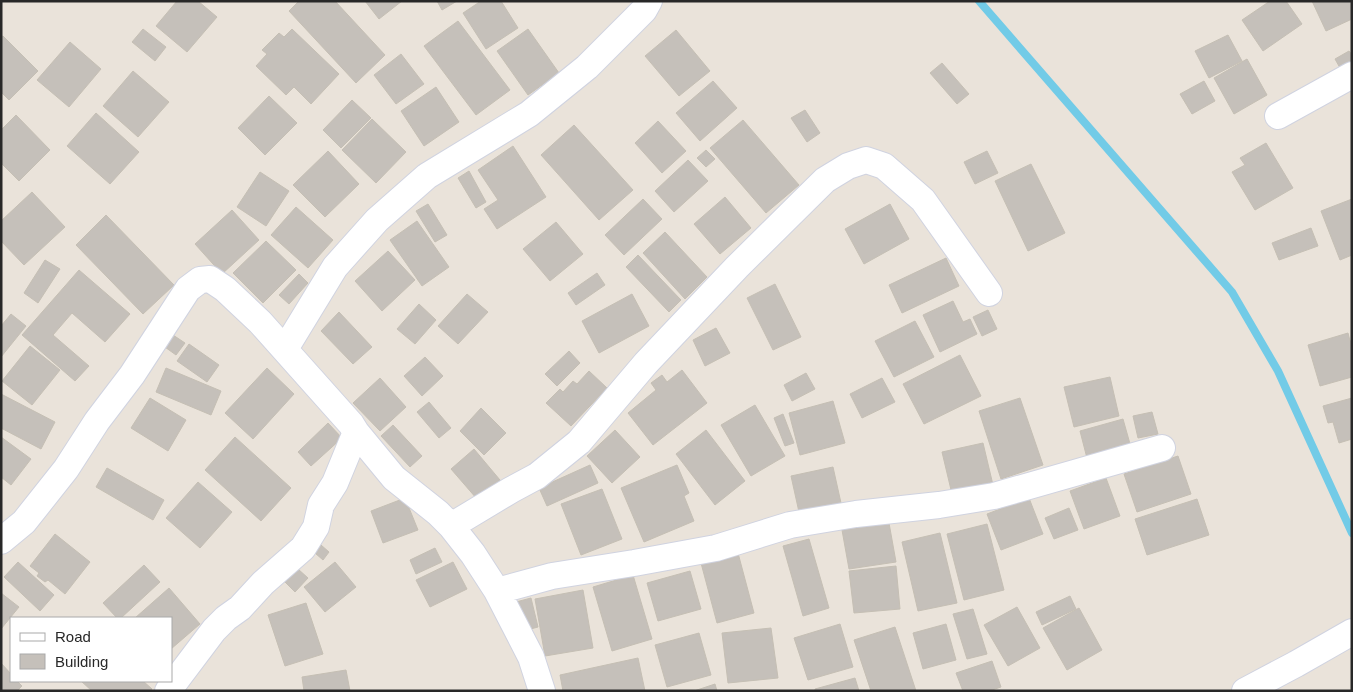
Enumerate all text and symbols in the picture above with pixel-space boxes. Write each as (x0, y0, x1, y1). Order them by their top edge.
legend (10, 617, 172, 682)
text: Road (55, 628, 91, 645)
text: Building (55, 653, 108, 670)

